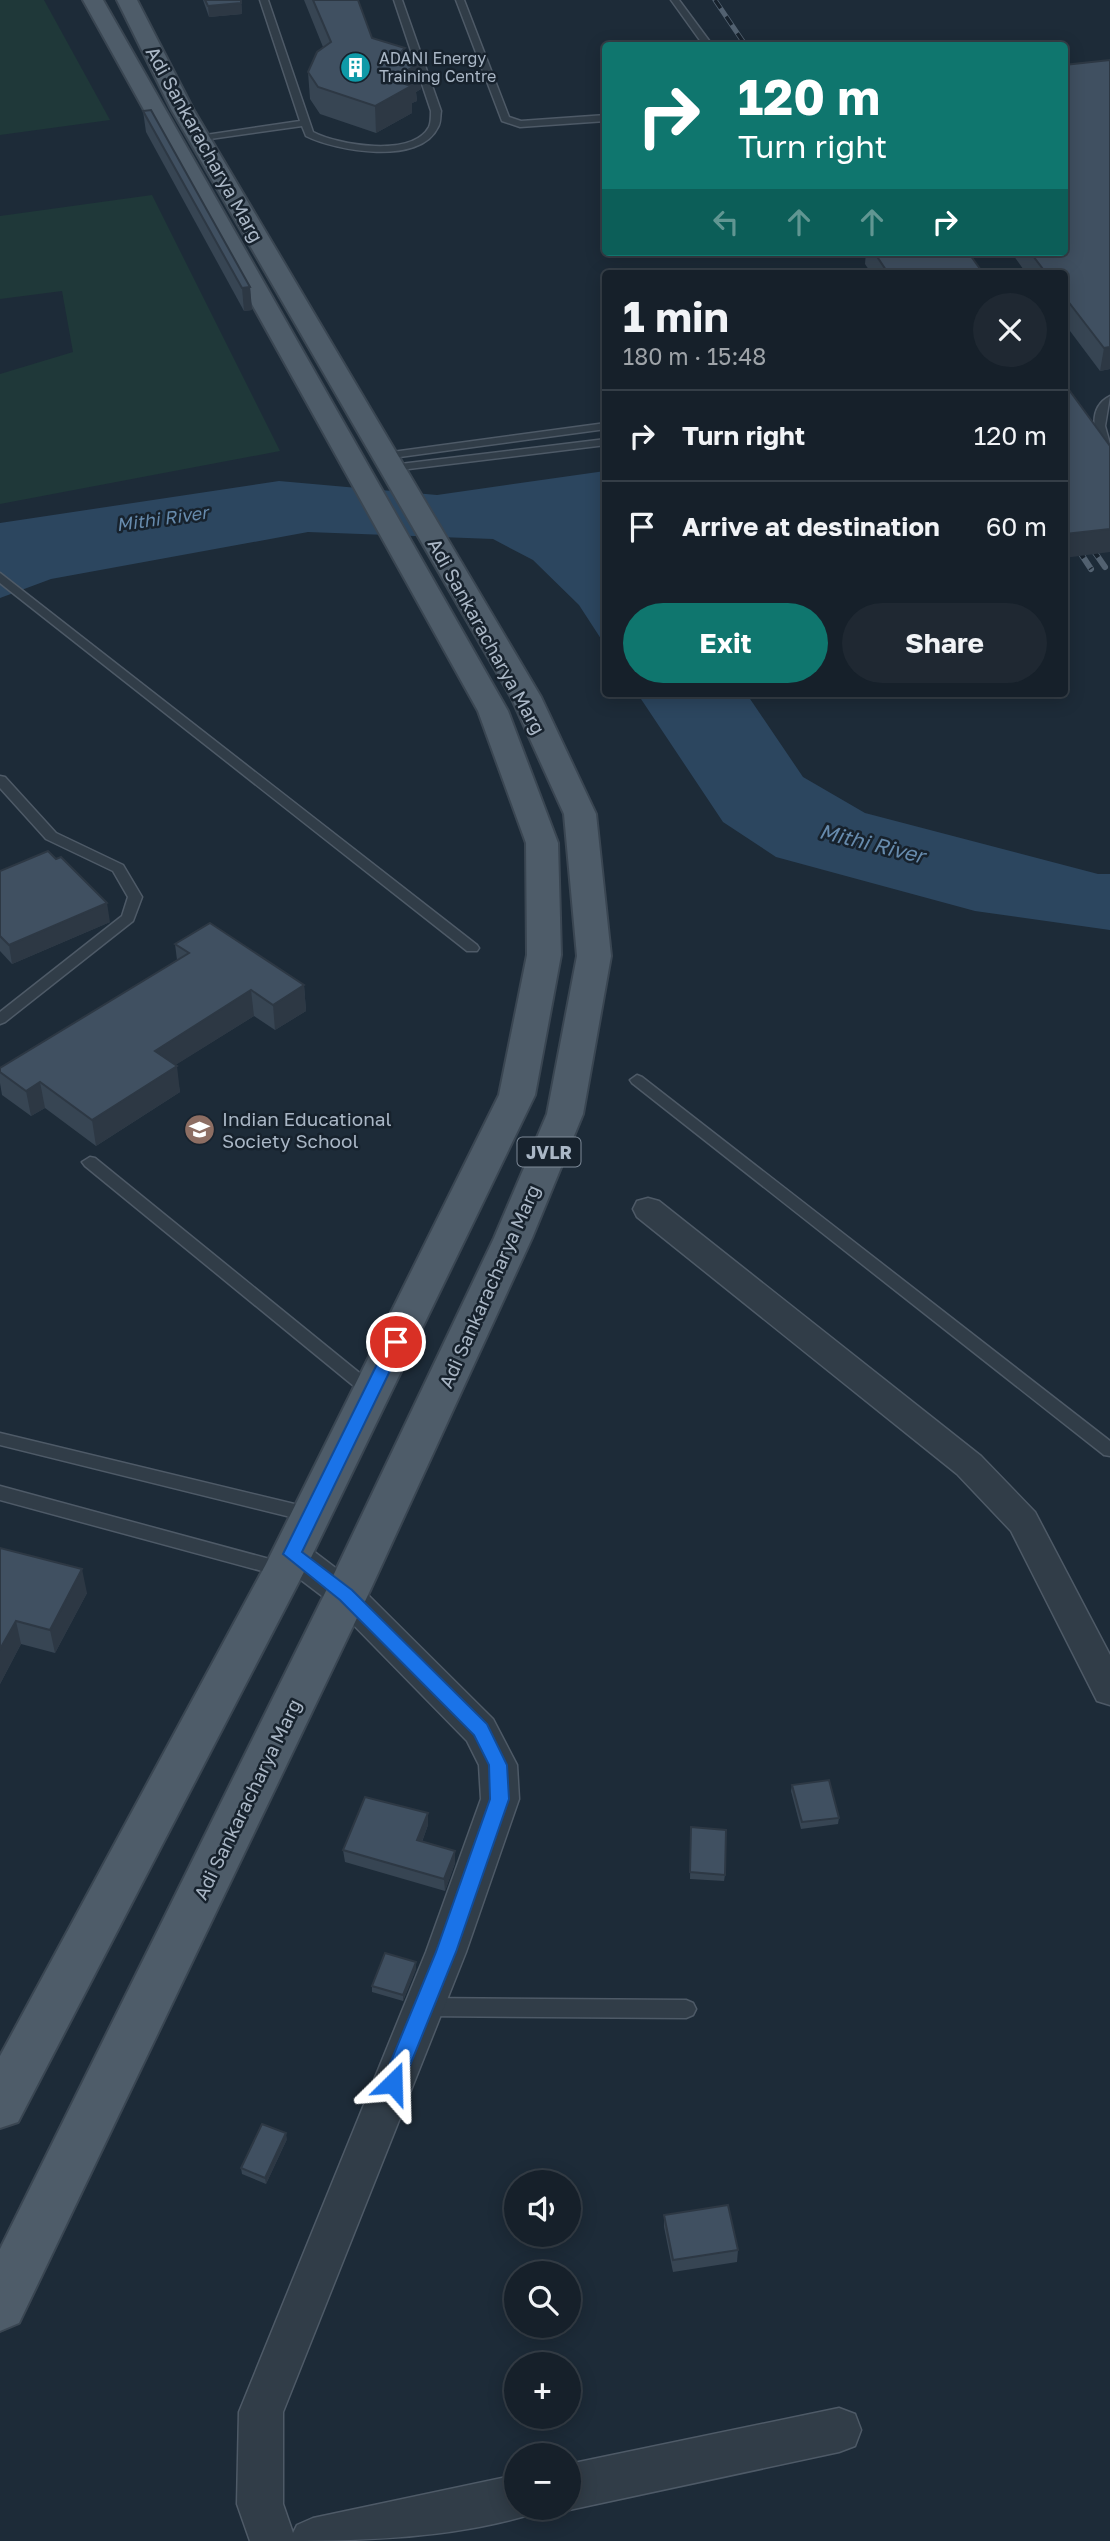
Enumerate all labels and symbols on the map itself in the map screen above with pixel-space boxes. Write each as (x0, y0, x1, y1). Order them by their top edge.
street label: Adi Sankaracharya Marg (142, 42, 268, 246)
place label: ADANI Energy Training Centre (379, 48, 496, 86)
building icon: ADANI Energy Training Centre (339, 50, 373, 84)
water label: Mithi River (115, 500, 212, 535)
street label: Adi Sankaracharya Marg (424, 534, 550, 738)
water label: Mithi River (817, 817, 930, 869)
place label: Indian Educational Society School (222, 1107, 392, 1152)
school or university icon: Indian Educational Society School (182, 1112, 216, 1146)
road number: JVLR (518, 1138, 580, 1167)
street label: Adi Sankaracharya Marg (434, 1181, 544, 1391)
pin (366, 1312, 426, 1372)
street label: Adi Sankaracharya Marg (188, 1695, 306, 1903)
position arrow (356, 2046, 430, 2120)

